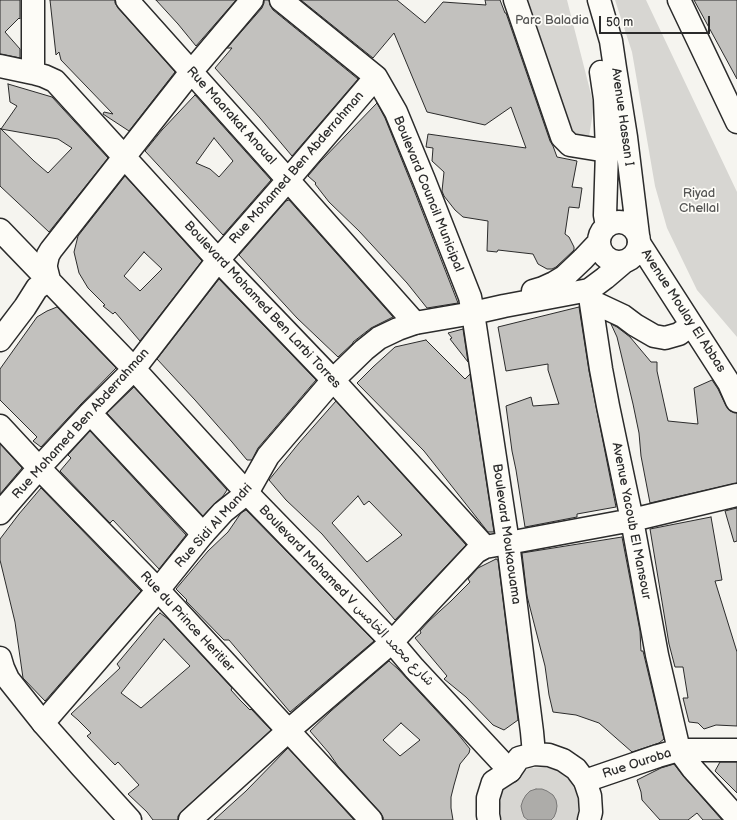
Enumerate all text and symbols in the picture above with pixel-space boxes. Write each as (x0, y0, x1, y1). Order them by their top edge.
scale bar (601, 8, 712, 34)
park label: Parc Baladia (515, 13, 589, 29)
text: 50 m (606, 15, 633, 30)
street label: Rue Maarakat Anoual (183, 64, 279, 168)
street label: Avenue Hassan I (607, 67, 637, 167)
street label: Rue Mohamed Ben Abderrahman (226, 88, 368, 248)
street label: Boulevard Council Municipal (390, 114, 466, 274)
park label: Riyad Chellal (679, 186, 719, 217)
street label: Boulevard Mohamed Ben Larbi Torres (180, 218, 344, 392)
street label: Avenue Moulay El Abbas (637, 246, 729, 376)
street label: Rue Mohamed Ben Abderrahman (9, 345, 153, 503)
street label: Avenue Yacoub El Mansour (608, 441, 654, 601)
street label: Boulevard Moukaouama (488, 463, 524, 605)
street label: Rue Sidi Al Mandri (172, 481, 256, 571)
street label: Boulevard Mohamed V شارع محمد الخامس (255, 502, 437, 690)
street label: Rue du Prince Heritier (136, 569, 238, 675)
street label: Rue Ouroba (601, 746, 673, 782)

